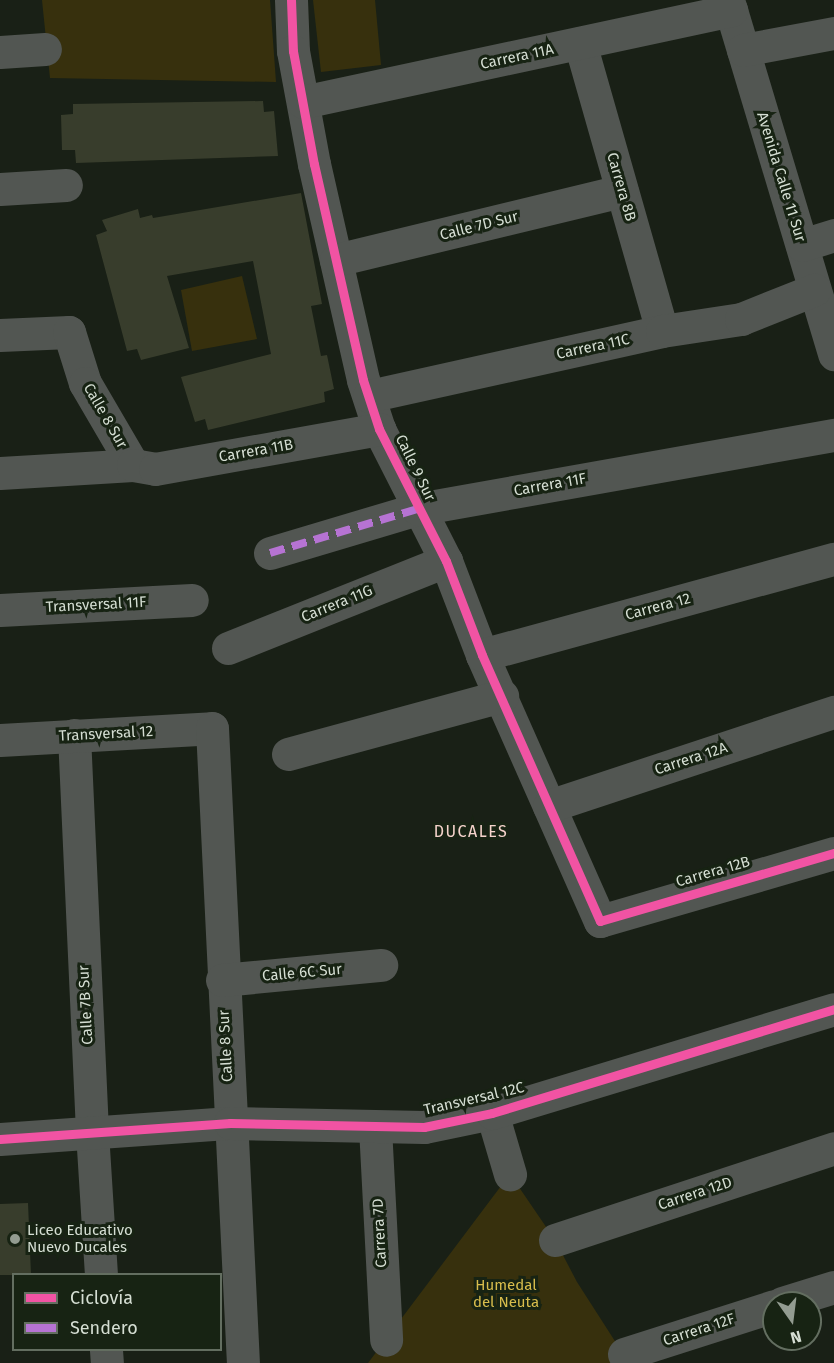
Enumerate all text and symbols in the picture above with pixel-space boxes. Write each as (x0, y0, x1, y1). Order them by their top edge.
street label: Carrera 11A (479, 40, 555, 74)
street label: Avenida Calle 11 Sur (753, 110, 809, 244)
street label: Carrera 8B (603, 151, 639, 223)
street label: Calle 7D Sur (438, 208, 520, 244)
street label: Carrera 11C (555, 330, 631, 364)
street label: Calle 8 Sur (79, 380, 131, 452)
street label: Calle 9 Sur (391, 432, 439, 504)
street label: Carrera 11B (217, 436, 295, 466)
street label: Carrera 11F (512, 470, 588, 500)
street label: Carrera 11G (299, 582, 375, 626)
street label: Carrera 12 (623, 590, 693, 624)
street label: Transversal 11F (45, 593, 147, 617)
street label: Transversal 12 (58, 723, 154, 745)
street label: Carrera 12A (652, 739, 730, 779)
district label: DUCALES (434, 822, 508, 842)
street label: Carrera 12B (674, 853, 752, 891)
street label: Calle 6C Sur (261, 961, 343, 985)
street label: Calle 7B Sur (75, 965, 97, 1045)
street label: Calle 8 Sur (215, 1010, 237, 1082)
street label: Transversal 12C (422, 1079, 526, 1119)
street label: Carrera 12D (656, 1174, 734, 1214)
street label: Carrera 7D (369, 1198, 391, 1268)
place label: Liceo Educativo Nuevo Ducales (27, 1221, 133, 1256)
marker: Liceo Educativo Nuevo Ducales (8, 1232, 22, 1246)
legend (12, 1273, 222, 1351)
park label: Humedal del Neuta (473, 1276, 539, 1311)
text: Ciclovía (70, 1287, 133, 1309)
north arrow (762, 1291, 822, 1351)
street label: Carrera 12F (661, 1310, 737, 1350)
text: Sendero (70, 1317, 138, 1339)
text: N (789, 1327, 803, 1348)

